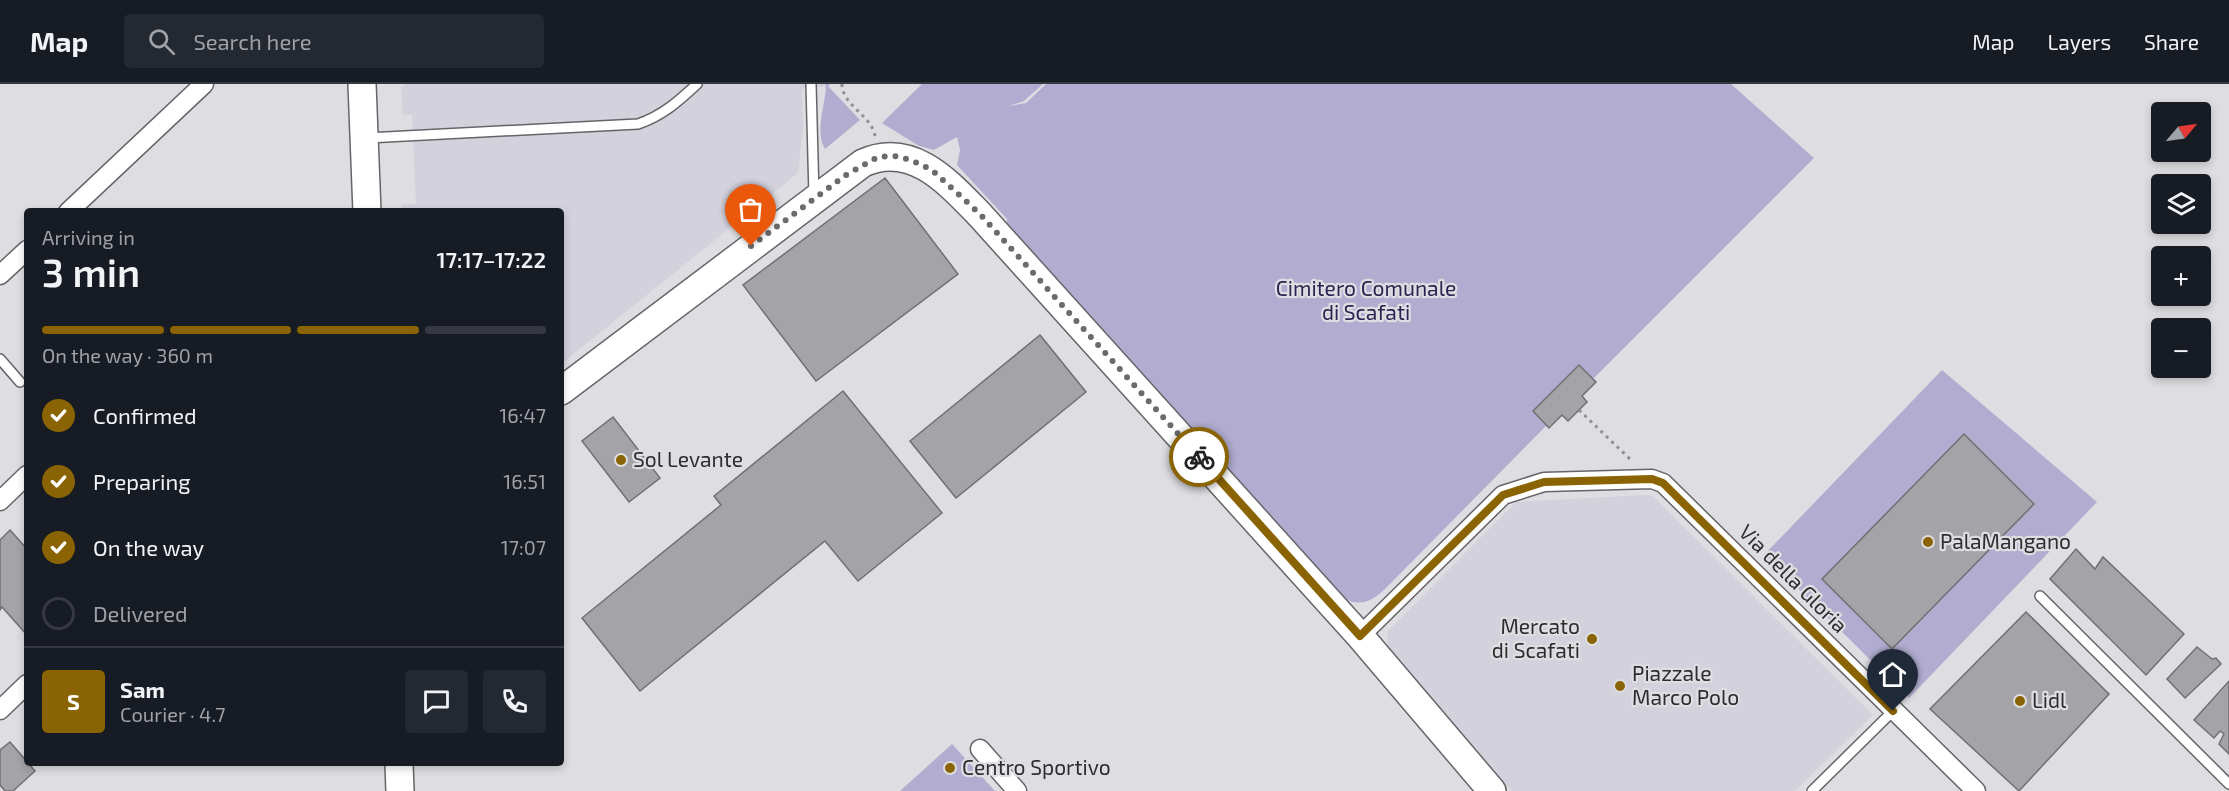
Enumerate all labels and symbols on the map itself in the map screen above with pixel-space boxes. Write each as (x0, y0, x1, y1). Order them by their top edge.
north arrow (2151, 102, 2211, 162)
pin (725, 184, 776, 246)
park label: Cimitero Comunale di Scafati (1276, 275, 1456, 324)
courier (1169, 427, 1229, 487)
place label: Sol Levante (633, 446, 743, 471)
marker: Sol Levante (614, 453, 628, 467)
street label: Via della Gloria (1735, 519, 1853, 637)
place label: PalaMangano (1940, 528, 2071, 553)
marker: PalaMangano (1921, 535, 1935, 549)
place label: Mercato di Scafati (1492, 613, 1580, 662)
marker: Mercato di Scafati (1585, 632, 1599, 646)
pin (1867, 649, 1918, 711)
place label: Piazzale Marco Polo (1632, 660, 1739, 709)
marker: Piazzale Marco Polo (1613, 679, 1627, 693)
place label: Lidl (2032, 687, 2067, 712)
marker: Lidl (2013, 694, 2027, 708)
place label: Centro Sportivo (962, 754, 1111, 779)
marker: Centro Sportivo (943, 761, 957, 775)

